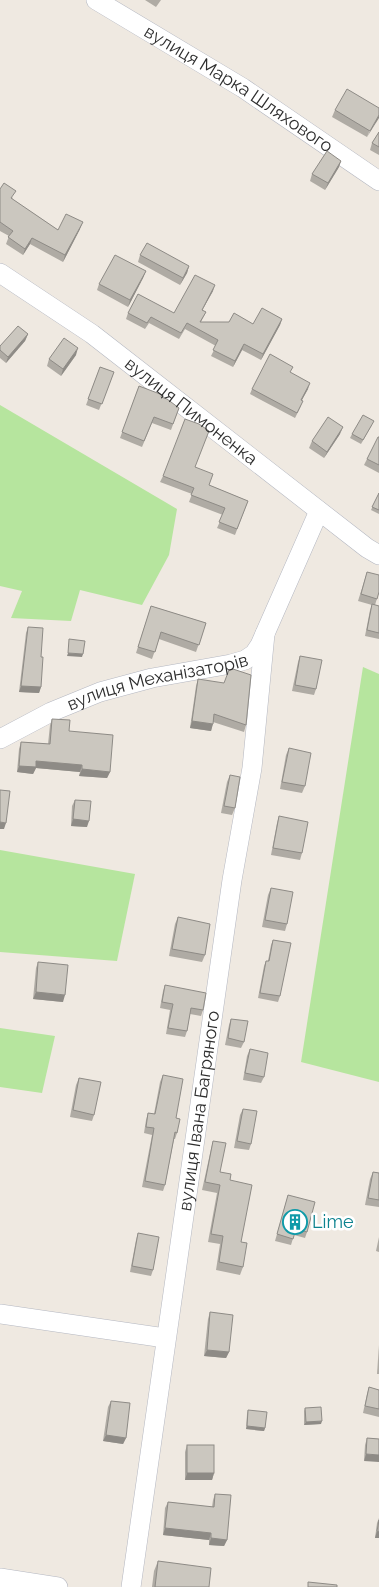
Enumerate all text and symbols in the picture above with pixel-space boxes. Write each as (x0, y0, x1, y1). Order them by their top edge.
street label: вулиця Марка Шляхового (141, 20, 337, 157)
street label: вулиця Пимоненка (121, 353, 262, 469)
street label: вулиця Механізаторів (64, 649, 250, 714)
street label: вулиця Івана Багряного (174, 1009, 223, 1212)
building icon: Lime (282, 1209, 308, 1235)
place label: Lime (312, 1211, 354, 1232)

